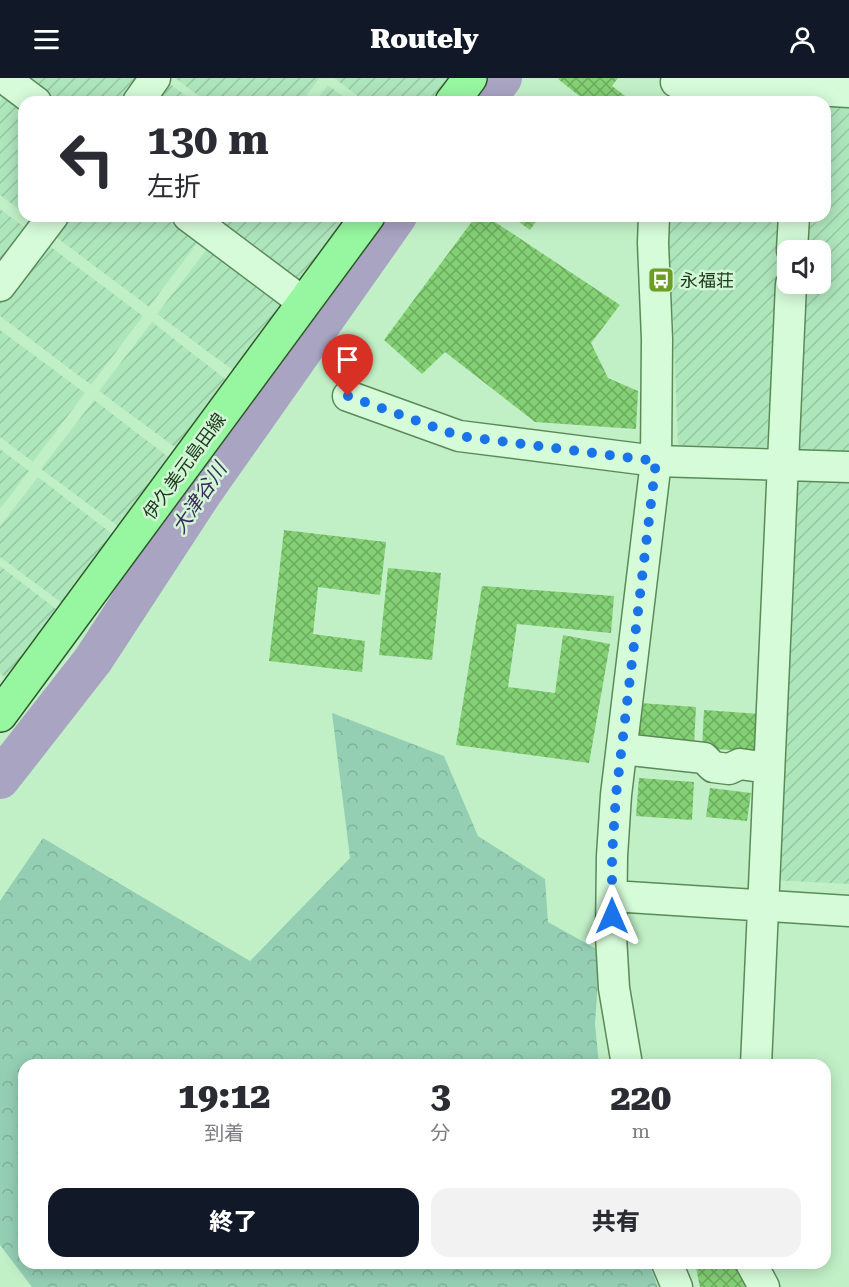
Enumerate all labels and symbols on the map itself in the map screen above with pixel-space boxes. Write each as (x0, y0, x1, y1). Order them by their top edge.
bus stop icon: 永福荘 (646, 265, 676, 295)
place label: 永福荘 (680, 270, 734, 291)
pin (322, 334, 373, 396)
street label: 伊久美元島田線 (138, 409, 230, 523)
water label: 大津谷川 (167, 456, 232, 538)
position arrow (580, 884, 644, 948)

